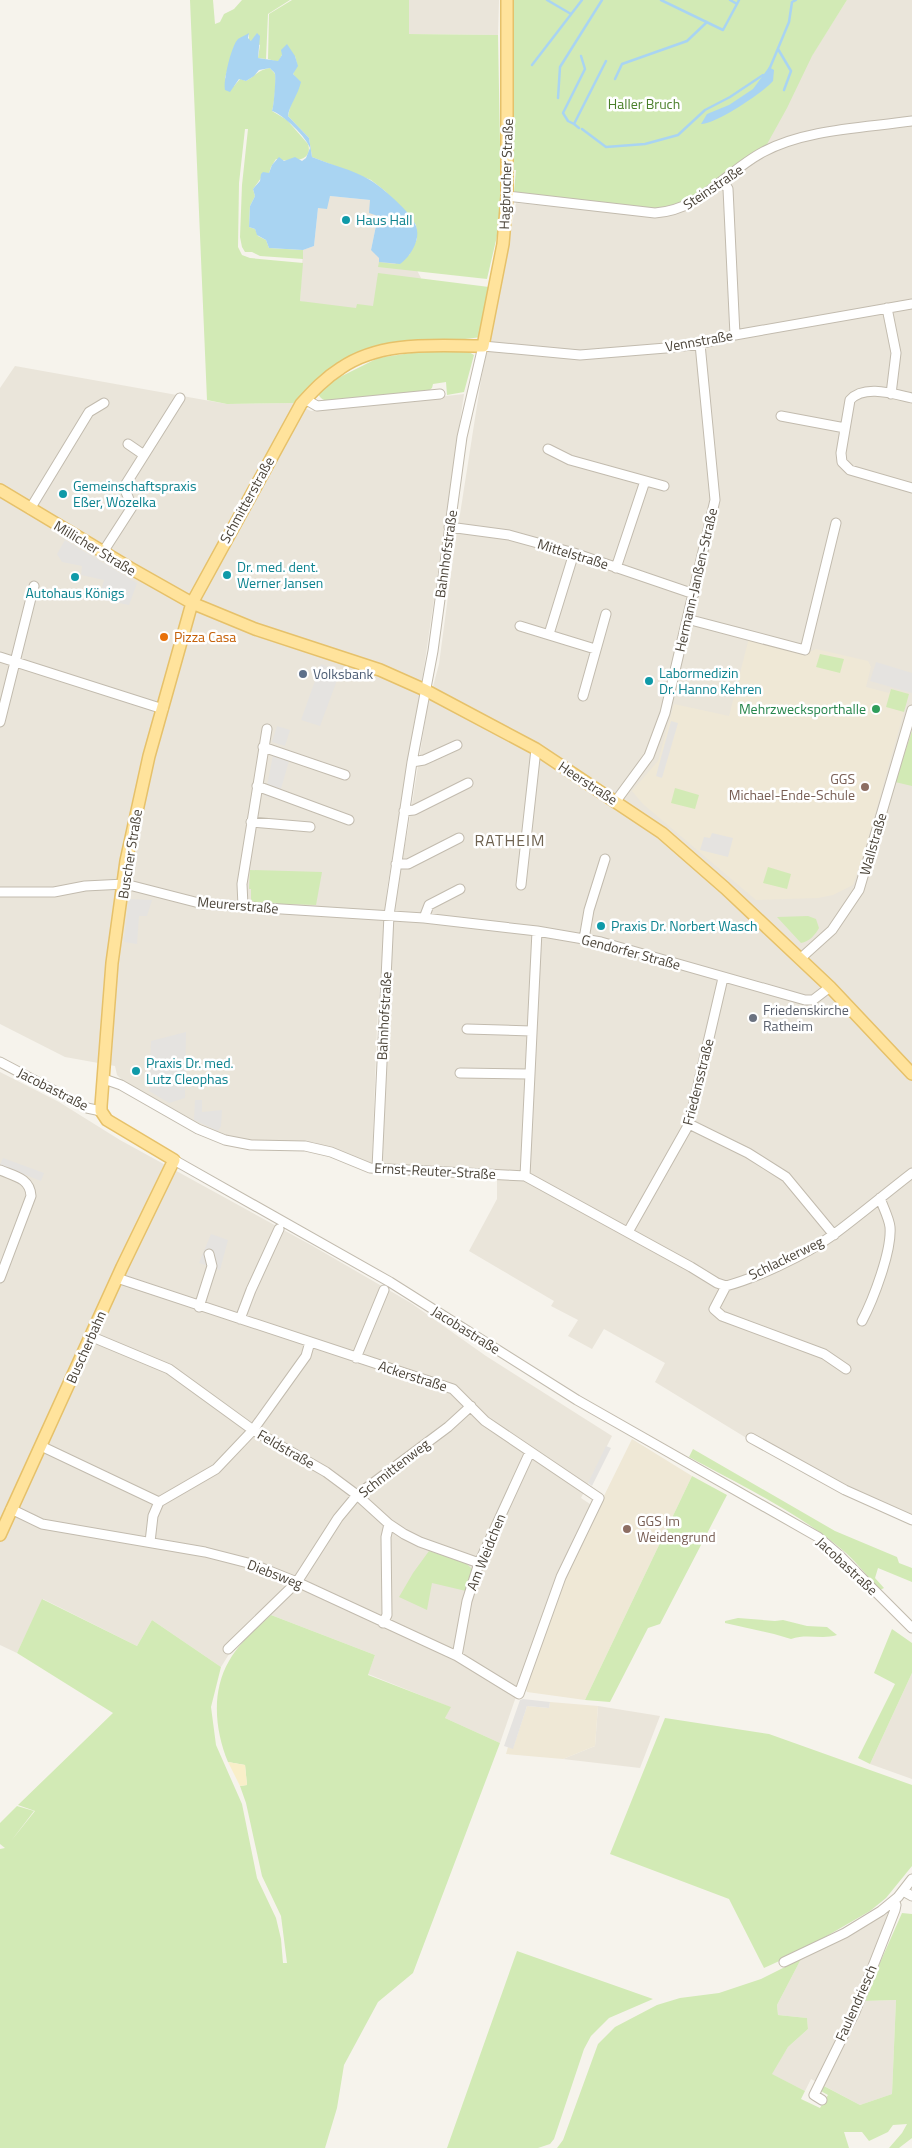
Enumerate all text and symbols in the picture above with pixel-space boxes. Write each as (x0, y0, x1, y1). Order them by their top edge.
park label: Haller Bruch (608, 93, 680, 114)
street label: Hagbrucher Straße (493, 118, 518, 230)
street label: Steinstraße (678, 159, 747, 214)
place label: Haus Hall (356, 209, 412, 230)
marker: Haus Hall (340, 214, 352, 226)
street label: Vennstraße (664, 324, 734, 357)
street label: Schmitterstraße (214, 453, 279, 547)
place label: Gemeinschaftspraxis Eßer, Wozelka (73, 475, 196, 512)
marker: Gemeinschaftspraxis Eßer, Wozelka (57, 488, 69, 500)
street label: Hermann-Janßen-Straße (669, 506, 722, 654)
street label: Bahnhofstraße (429, 509, 462, 599)
street label: Millicher Straße (50, 515, 140, 580)
street label: Mittelstraße (535, 533, 611, 574)
place label: Dr. med. dent. Werner Jansen (237, 556, 323, 593)
marker: Dr. med. dent. Werner Jansen (221, 569, 233, 581)
marker: Autohaus Königs (69, 571, 81, 583)
place label: Autohaus Königs (25, 582, 125, 603)
place label: Pizza Casa (174, 626, 236, 647)
marker: Pizza Casa (158, 631, 170, 643)
place label: Labormedizin Dr. Hanno Kehren (659, 662, 762, 699)
place label: Volksbank (313, 663, 373, 684)
marker: Volksbank (297, 668, 309, 680)
marker: Labormedizin Dr. Hanno Kehren (643, 675, 655, 687)
place label: Mehrzwecksporthalle (739, 698, 866, 719)
marker: Mehrzwecksporthalle (870, 703, 882, 715)
street label: Heerstraße (555, 756, 622, 810)
place label: GGS Michael-Ende-Schule (729, 768, 855, 805)
marker: GGS Michael-Ende-Schule (859, 781, 871, 793)
street label: Buscher Straße (112, 808, 147, 900)
street label: Wallstraße (854, 810, 891, 878)
district label: RATHEIM (475, 828, 545, 852)
street label: Meurerstraße (197, 891, 279, 919)
place label: Praxis Dr. Norbert Wasch (611, 915, 758, 936)
marker: Praxis Dr. Norbert Wasch (595, 920, 607, 932)
street label: Gendorfer Straße (579, 928, 683, 975)
street label: Bahnhofstraße (371, 971, 396, 1061)
place label: Friedenskirche Ratheim (763, 999, 849, 1036)
marker: Friedenskirche Ratheim (747, 1012, 759, 1024)
street label: Friedensstraße (677, 1036, 718, 1128)
place label: Praxis Dr. med. Lutz Cleophas (146, 1052, 234, 1089)
street label: Jacobastraße (14, 1062, 92, 1115)
marker: Praxis Dr. med. Lutz Cleophas (130, 1065, 142, 1077)
street label: Ernst-Reuter-Straße (374, 1157, 496, 1184)
street label: Schlackerweg (745, 1230, 827, 1285)
street label: Jacobastraße (428, 1300, 505, 1359)
street label: Buscherbahn (60, 1307, 111, 1386)
street label: Ackerstraße (376, 1355, 450, 1397)
street label: Feldstraße (254, 1424, 319, 1473)
street label: Schmittenweg (354, 1433, 434, 1502)
street label: Am Weidchen (461, 1510, 510, 1593)
place label: GGS Im Weidengrund (637, 1510, 716, 1547)
marker: GGS Im Weidengrund (621, 1523, 633, 1535)
street label: Jacobastraße (812, 1532, 883, 1600)
street label: Diebsweg (244, 1553, 306, 1594)
street label: Faulendriesch (829, 1961, 882, 2044)

